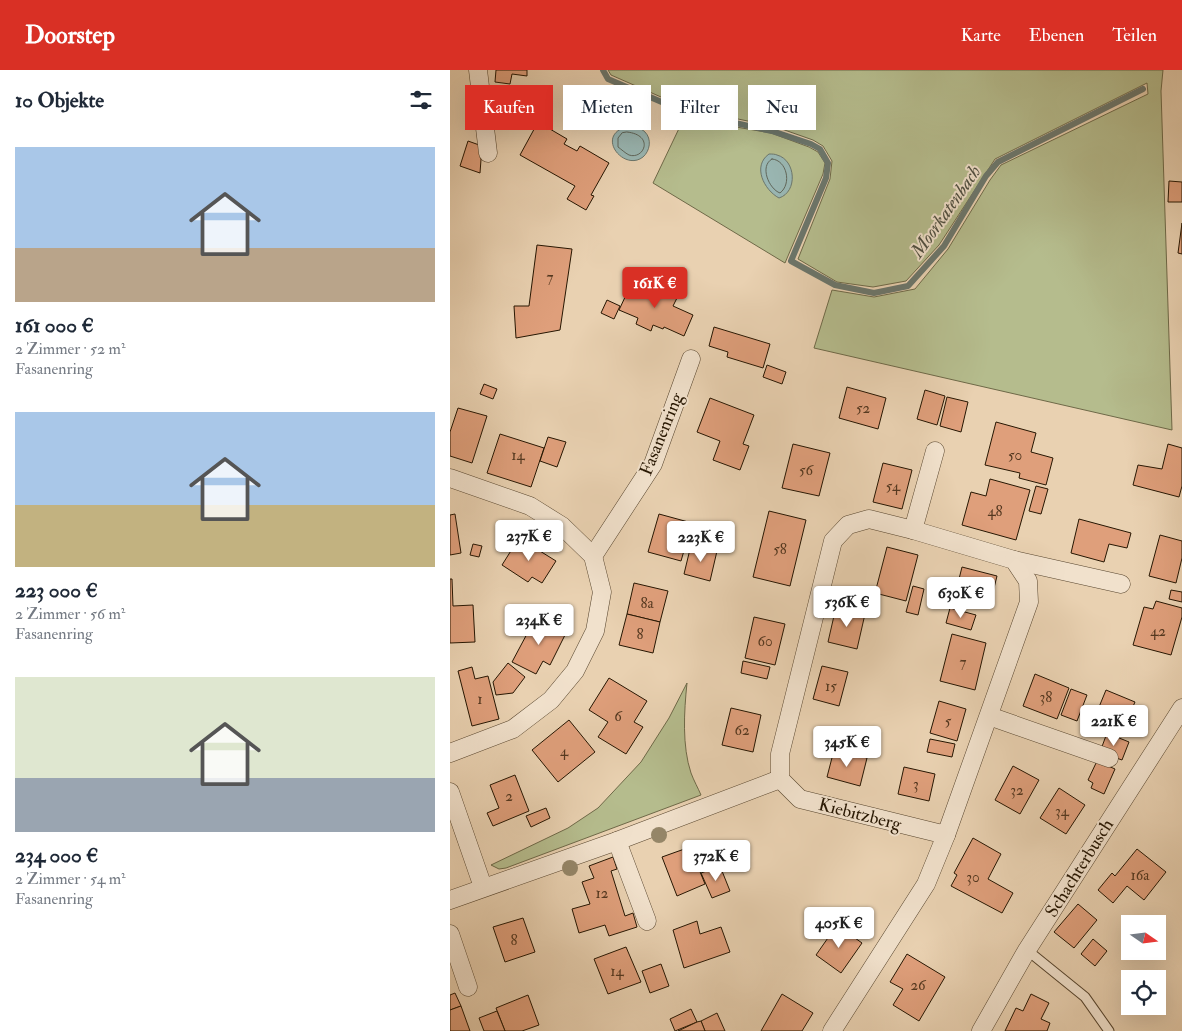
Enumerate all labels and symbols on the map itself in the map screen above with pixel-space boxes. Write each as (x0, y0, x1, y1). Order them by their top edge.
water label: Moorkatenbach (905, 161, 986, 263)
pin: 161K € (614, 266, 696, 309)
house number: 7 (547, 268, 554, 287)
street label: Fasanenring (634, 388, 689, 479)
house number: 52 (856, 399, 870, 418)
house number: 14 (511, 446, 526, 465)
house number: 50 (1008, 446, 1022, 465)
house number: 56 (799, 461, 814, 480)
house number: 54 (886, 477, 901, 496)
house number: 48 (987, 502, 1003, 521)
pin: 237K € (488, 520, 570, 562)
pin: 223K € (660, 520, 742, 563)
house number: 58 (773, 540, 787, 559)
pin: 630K € (920, 576, 1002, 619)
pin: 536K € (806, 586, 888, 628)
house number: 8a (640, 594, 654, 613)
pin: 234K € (498, 604, 580, 646)
house number: 42 (1150, 622, 1166, 641)
house number: 8 (636, 625, 644, 644)
house number: 60 (757, 632, 773, 651)
house number: 7 (960, 653, 967, 672)
house number: 15 (825, 677, 837, 696)
house number: 38 (1040, 688, 1052, 707)
house number: 1 (477, 690, 483, 709)
pin: 221K € (1073, 704, 1155, 747)
house number: 6 (614, 707, 623, 726)
house number: 5 (945, 712, 952, 731)
house number: 62 (734, 721, 750, 740)
pin: 345K € (806, 726, 888, 768)
house number: 4 (560, 742, 569, 761)
house number: 3 (913, 775, 919, 794)
house number: 32 (1010, 781, 1024, 800)
house number: 2 (505, 787, 513, 806)
street label: Kiebitzberg (816, 793, 905, 836)
house number: 34 (1055, 802, 1070, 821)
street label: Schachterbusch (1040, 814, 1119, 922)
pin: 372K € (675, 840, 757, 882)
house number: 16a (1130, 866, 1150, 885)
house number: 30 (966, 868, 980, 887)
house number: 12 (596, 884, 609, 903)
pin: 405K € (798, 906, 880, 949)
north arrow (1121, 915, 1166, 960)
house number: 8 (510, 931, 518, 950)
house number: 14 (610, 962, 625, 981)
house number: 26 (910, 976, 927, 995)

